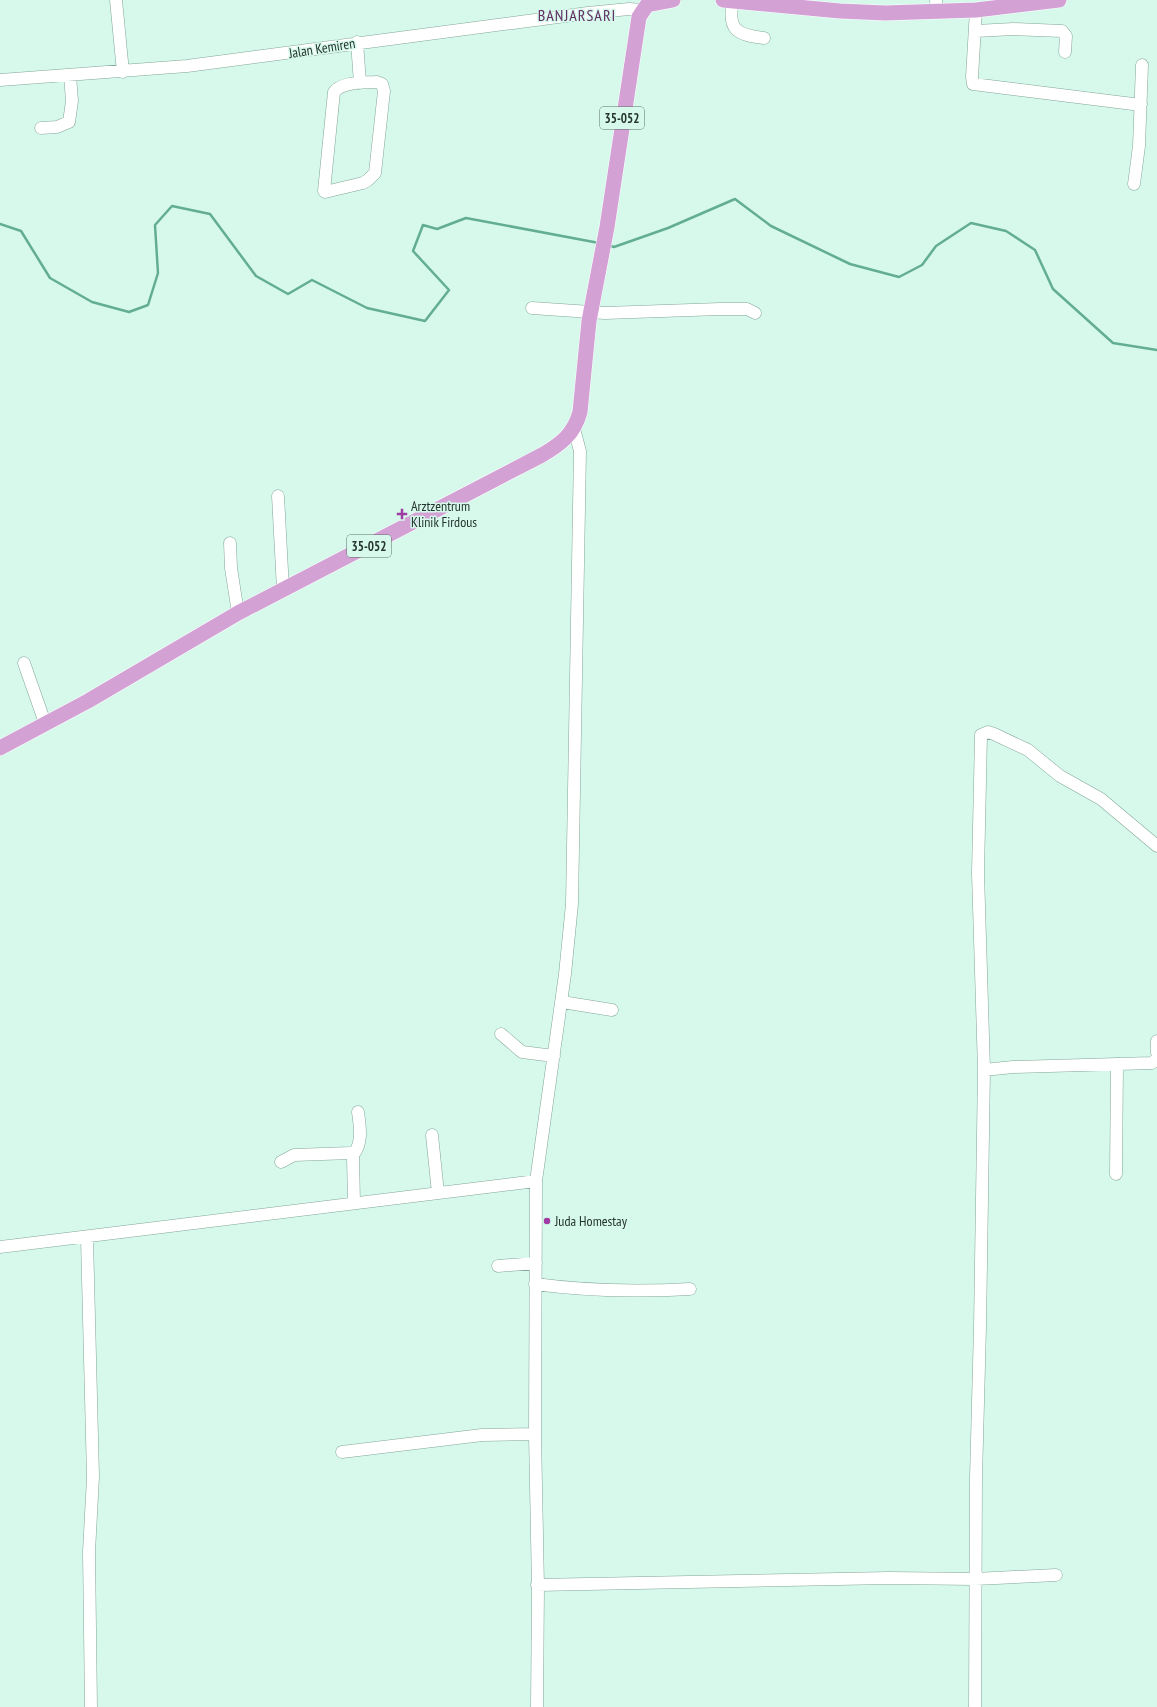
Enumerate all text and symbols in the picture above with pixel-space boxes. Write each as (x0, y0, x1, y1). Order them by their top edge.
district label: BANJARSARI (538, 5, 616, 25)
street label: Jalan Kemiren (287, 34, 357, 62)
road number: 35-052 (600, 107, 644, 129)
place label: Arztzentrum Klinik Firdous (411, 497, 477, 531)
marker: Arztzentrum Klinik Firdous (396, 508, 408, 520)
road number: 35-052 (347, 535, 391, 557)
place label: Juda Homestay (554, 1212, 628, 1230)
marker: Juda Homestay (542, 1216, 552, 1226)

